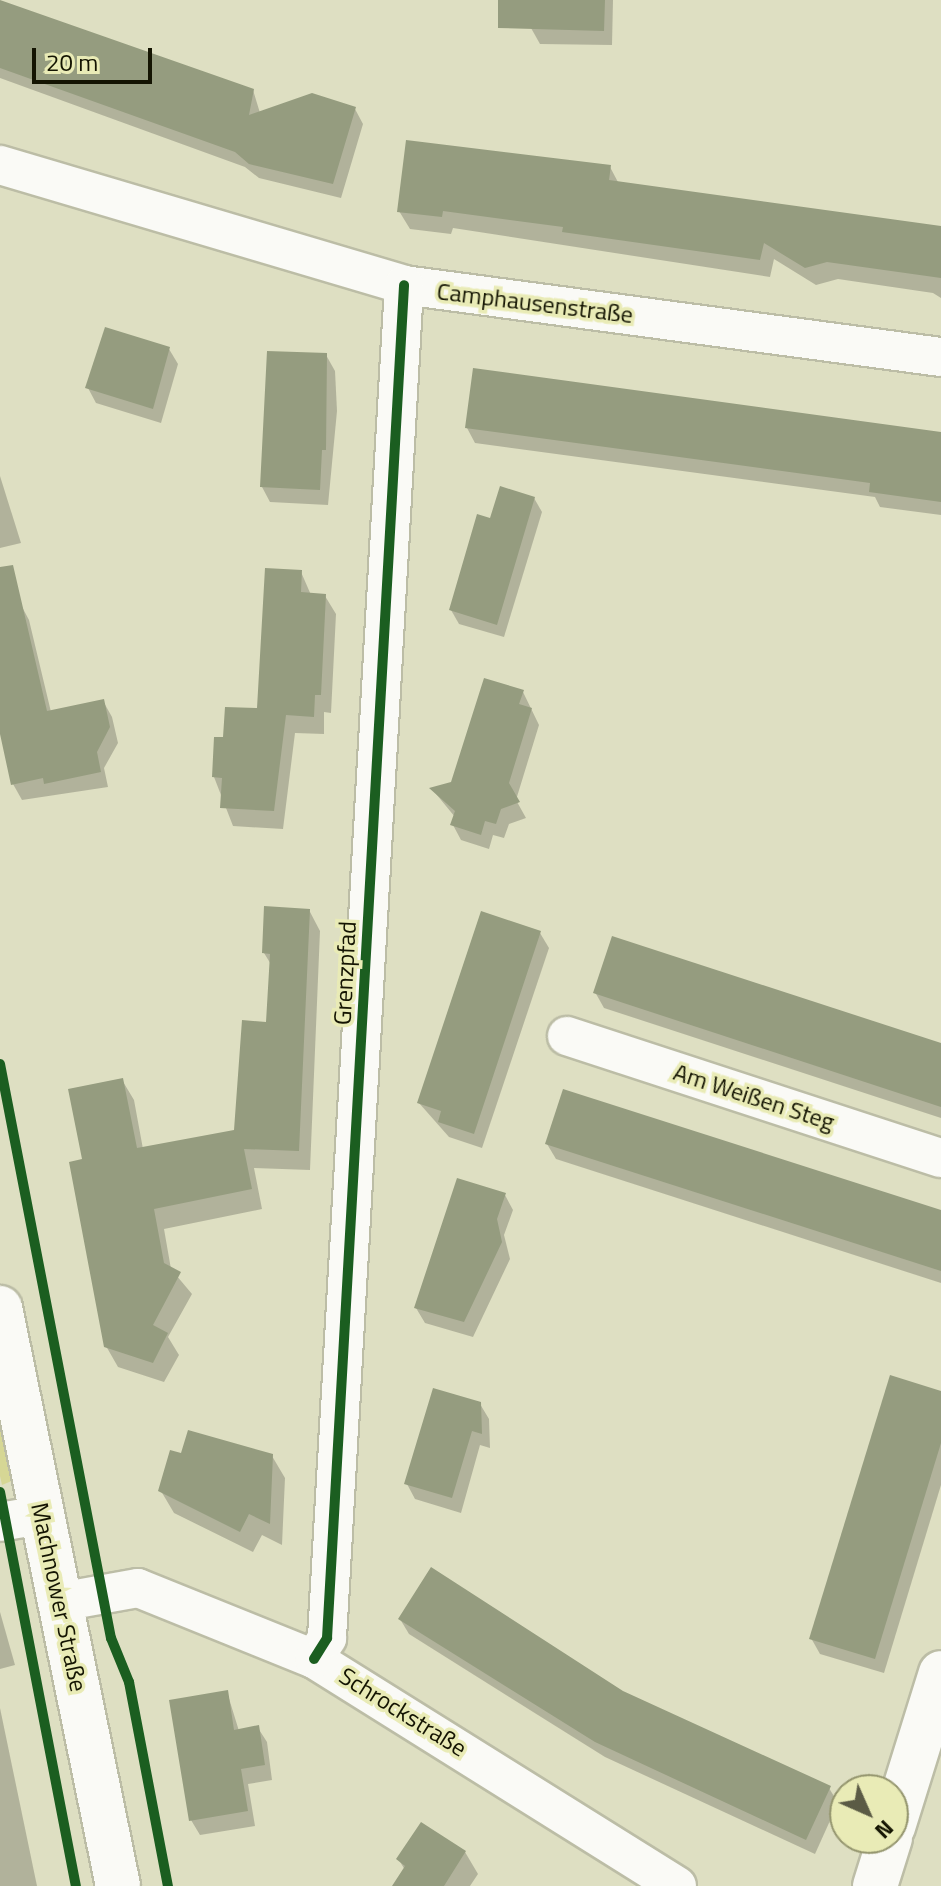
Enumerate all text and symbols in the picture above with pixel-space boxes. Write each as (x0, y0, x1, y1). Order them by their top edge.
scale bar (36, 32, 156, 82)
text: 20 m (46, 44, 98, 80)
street label: Camphausenstraße (435, 277, 635, 329)
street label: Grenzpfad (328, 920, 362, 1026)
street label: Am Weißen Steg (670, 1057, 838, 1137)
street label: Machnower Straße (25, 1500, 93, 1694)
street label: Schrockstraße (334, 1661, 472, 1763)
north arrow (829, 1774, 909, 1854)
text: N (867, 1812, 902, 1847)

